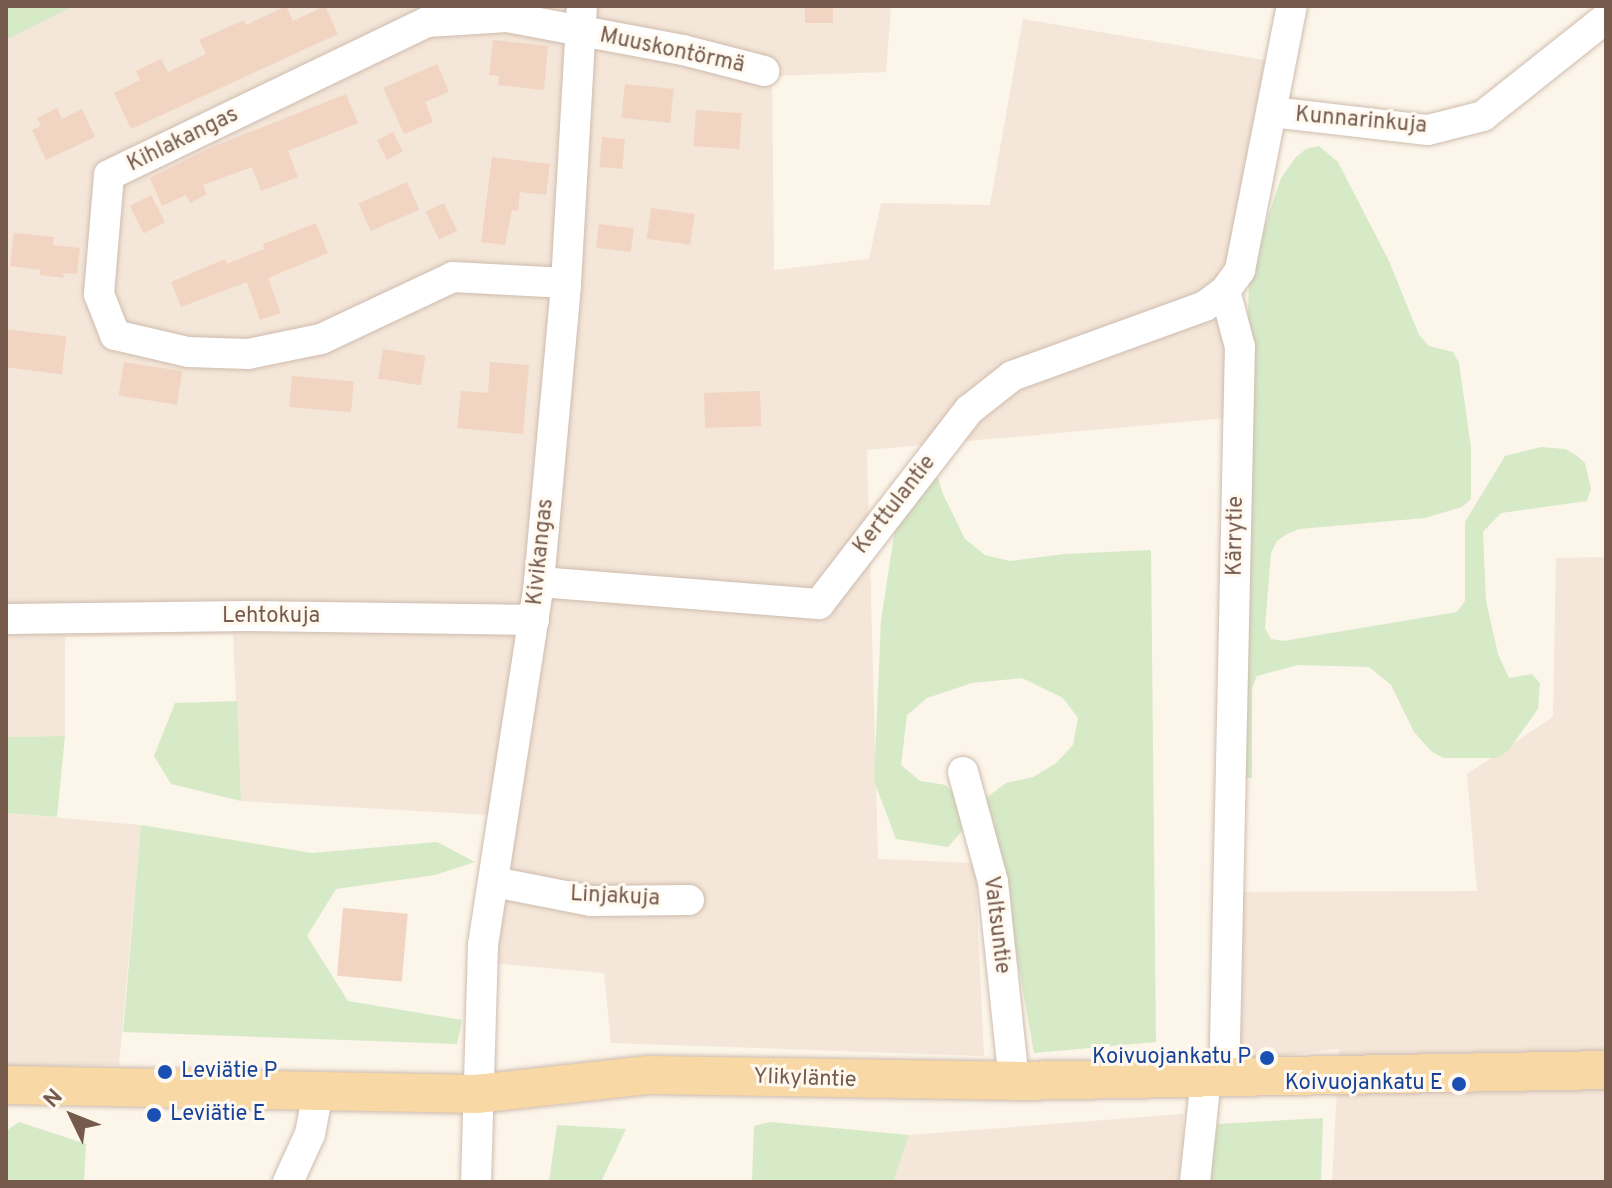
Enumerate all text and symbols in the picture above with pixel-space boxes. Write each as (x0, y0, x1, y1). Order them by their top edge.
street label: Muuskontörmä (597, 23, 747, 79)
street label: Kihlakangas (123, 102, 243, 178)
street label: Kunnarinkuja (1294, 102, 1428, 140)
street label: Kerttulantie (848, 450, 942, 560)
street label: Kärrytie (1222, 496, 1250, 576)
street label: Kivikangas (522, 497, 560, 607)
street label: Lehtokuja (222, 604, 320, 630)
street label: Valtsuntie (977, 875, 1015, 975)
street label: Linjakuja (569, 881, 661, 913)
place label: Koivuojankatu P (1092, 1045, 1251, 1071)
marker: Koivuojankatu P (1258, 1049, 1276, 1067)
place label: Leviätie P (181, 1059, 277, 1085)
marker: Leviätie P (156, 1063, 174, 1081)
street label: Ylikyläntie (753, 1064, 857, 1094)
place label: Koivuojankatu E (1285, 1071, 1443, 1097)
marker: Koivuojankatu E (1450, 1075, 1468, 1093)
north arrow (32, 1076, 112, 1156)
text: N (39, 1084, 69, 1114)
place label: Leviätie E (170, 1102, 266, 1128)
marker: Leviätie E (145, 1106, 163, 1124)

